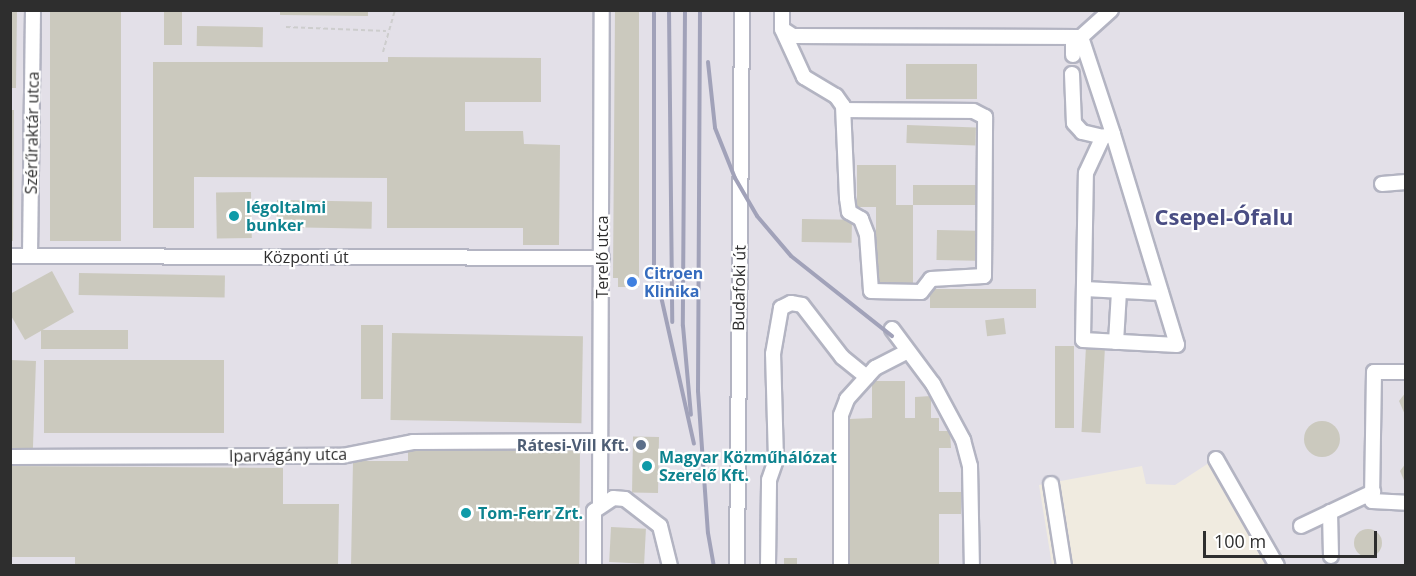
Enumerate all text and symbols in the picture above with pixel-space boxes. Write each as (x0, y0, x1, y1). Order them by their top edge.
street label: Szérűraktár utca (21, 71, 43, 195)
place label: légoltalmi bunker (246, 197, 326, 235)
district label: Csepel-Ófalu (1154, 204, 1294, 230)
marker: légoltalmi bunker (227, 209, 241, 223)
street label: Terelő utca (592, 215, 612, 299)
street label: Budafoki út (729, 245, 749, 331)
street label: Központi út (263, 247, 349, 267)
place label: Citroen Klinika (644, 263, 703, 301)
marker: Citroen Klinika (625, 275, 639, 289)
place label: Rátesi-Vill Kft. (517, 435, 629, 455)
marker: Rátesi-Vill Kft. (634, 438, 648, 452)
street label: Iparvágány utca (229, 444, 347, 466)
place label: Magyar Közműhálózat Szerelő Kft. (659, 447, 837, 485)
marker: Magyar Közműhálózat Szerelő Kft. (640, 459, 654, 473)
place label: Tom-Ferr Zrt. (478, 503, 583, 523)
marker: Tom-Ferr Zrt. (459, 506, 473, 520)
scale bar (1206, 519, 1380, 557)
text: 100 m (1214, 529, 1266, 553)

